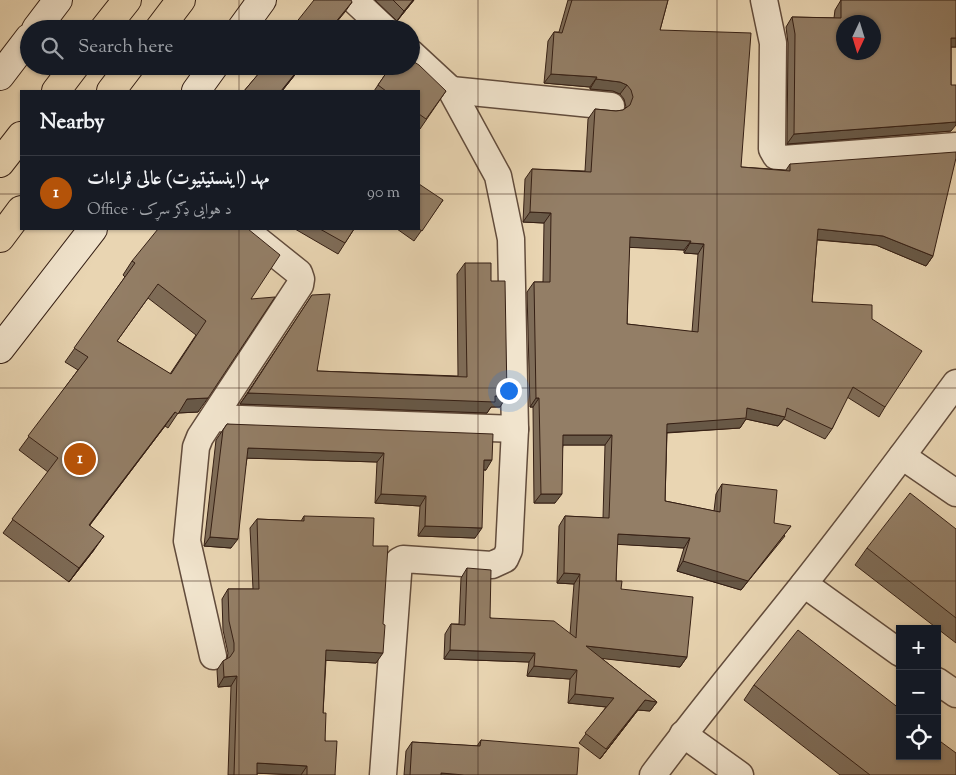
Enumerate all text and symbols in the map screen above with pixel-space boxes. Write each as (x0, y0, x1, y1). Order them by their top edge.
north arrow (836, 15, 881, 60)
search box (20, 20, 420, 75)
icon: search (38, 34, 66, 62)
text: Search here (78, 34, 173, 61)
text: Nearby (40, 108, 105, 138)
text: مهد (اینستیتیوت) عالی قراءات (87, 166, 269, 193)
text: 1 (53, 182, 59, 205)
text: 90 m (367, 182, 400, 205)
text: Office · د هوایی ډګر سړک (87, 199, 232, 222)
your location (496, 378, 522, 404)
pin: 1 (64, 440, 96, 478)
map controls (896, 625, 941, 760)
button: + (896, 625, 941, 670)
button: − (896, 670, 941, 715)
button: locate (896, 715, 941, 760)

